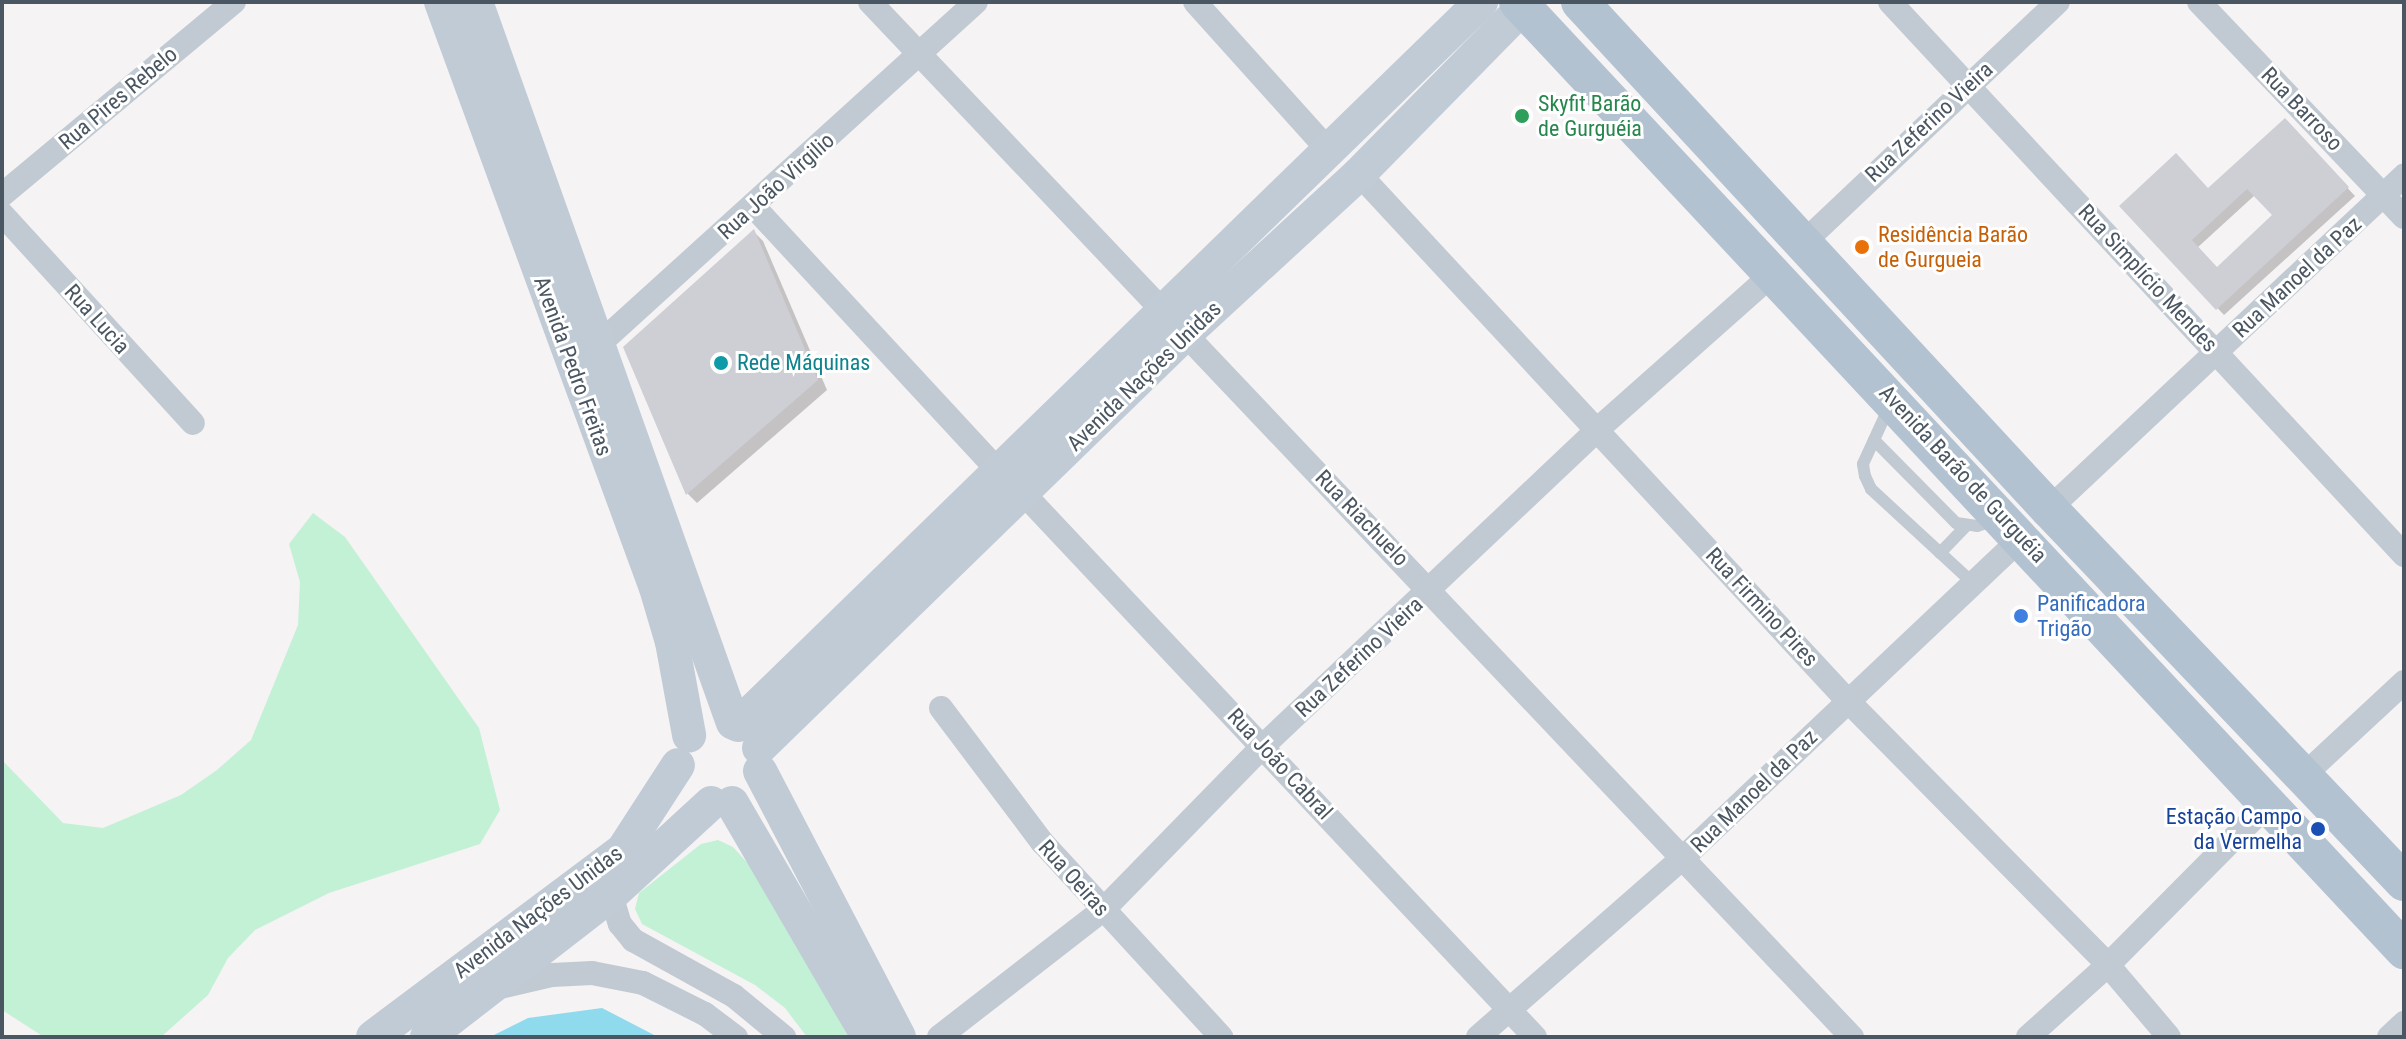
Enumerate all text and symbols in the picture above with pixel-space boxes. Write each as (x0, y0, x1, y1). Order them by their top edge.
street label: Rua Pires Rebelo (53, 41, 183, 155)
street label: Rua Zeferino Vieira (1860, 56, 1998, 188)
street label: Rua Barroso (2256, 62, 2348, 156)
place label: Skyfit Barão de Gurguéia (1538, 90, 1642, 142)
marker: Skyfit Barão de Gurguéia (1513, 107, 1531, 125)
street label: Rua João Virgilio (712, 127, 840, 245)
street label: Rua Simplício Mendes (2073, 199, 2223, 357)
street label: Rua Manoel da Paz (2227, 211, 2367, 343)
place label: Residência Barão de Gurgueia (1878, 221, 2028, 272)
marker: Residência Barão de Gurgueia (1853, 238, 1871, 256)
street label: Avenida Pedro Freitas (528, 273, 618, 459)
street label: Rua Lucia (59, 279, 135, 359)
street label: Avenida Nações Unidas (1061, 296, 1227, 456)
place label: Rede Máquinas (737, 350, 870, 376)
marker: Rede Máquinas (712, 354, 730, 372)
street label: Avenida Barão de Gurguéia (1874, 380, 2052, 568)
street label: Rua Riachuelo (1310, 465, 1414, 571)
street label: Rua Firmino Pires (1700, 542, 1824, 672)
place label: Panificadora Trigão (2037, 590, 2146, 642)
street label: Rua Zeferino Vieira (1290, 591, 1428, 723)
marker: Panificadora Trigão (2012, 607, 2030, 625)
street label: Rua João Cabral (1222, 703, 1338, 825)
street label: Rua Manoel da Paz (1685, 724, 1823, 858)
place label: Estação Campo da Vermelha (2166, 803, 2302, 854)
marker: Estação Campo da Vermelha (2309, 820, 2327, 838)
street label: Rua Oeiras (1033, 834, 1115, 922)
street label: Avenida Nações Unidas (448, 840, 628, 984)

